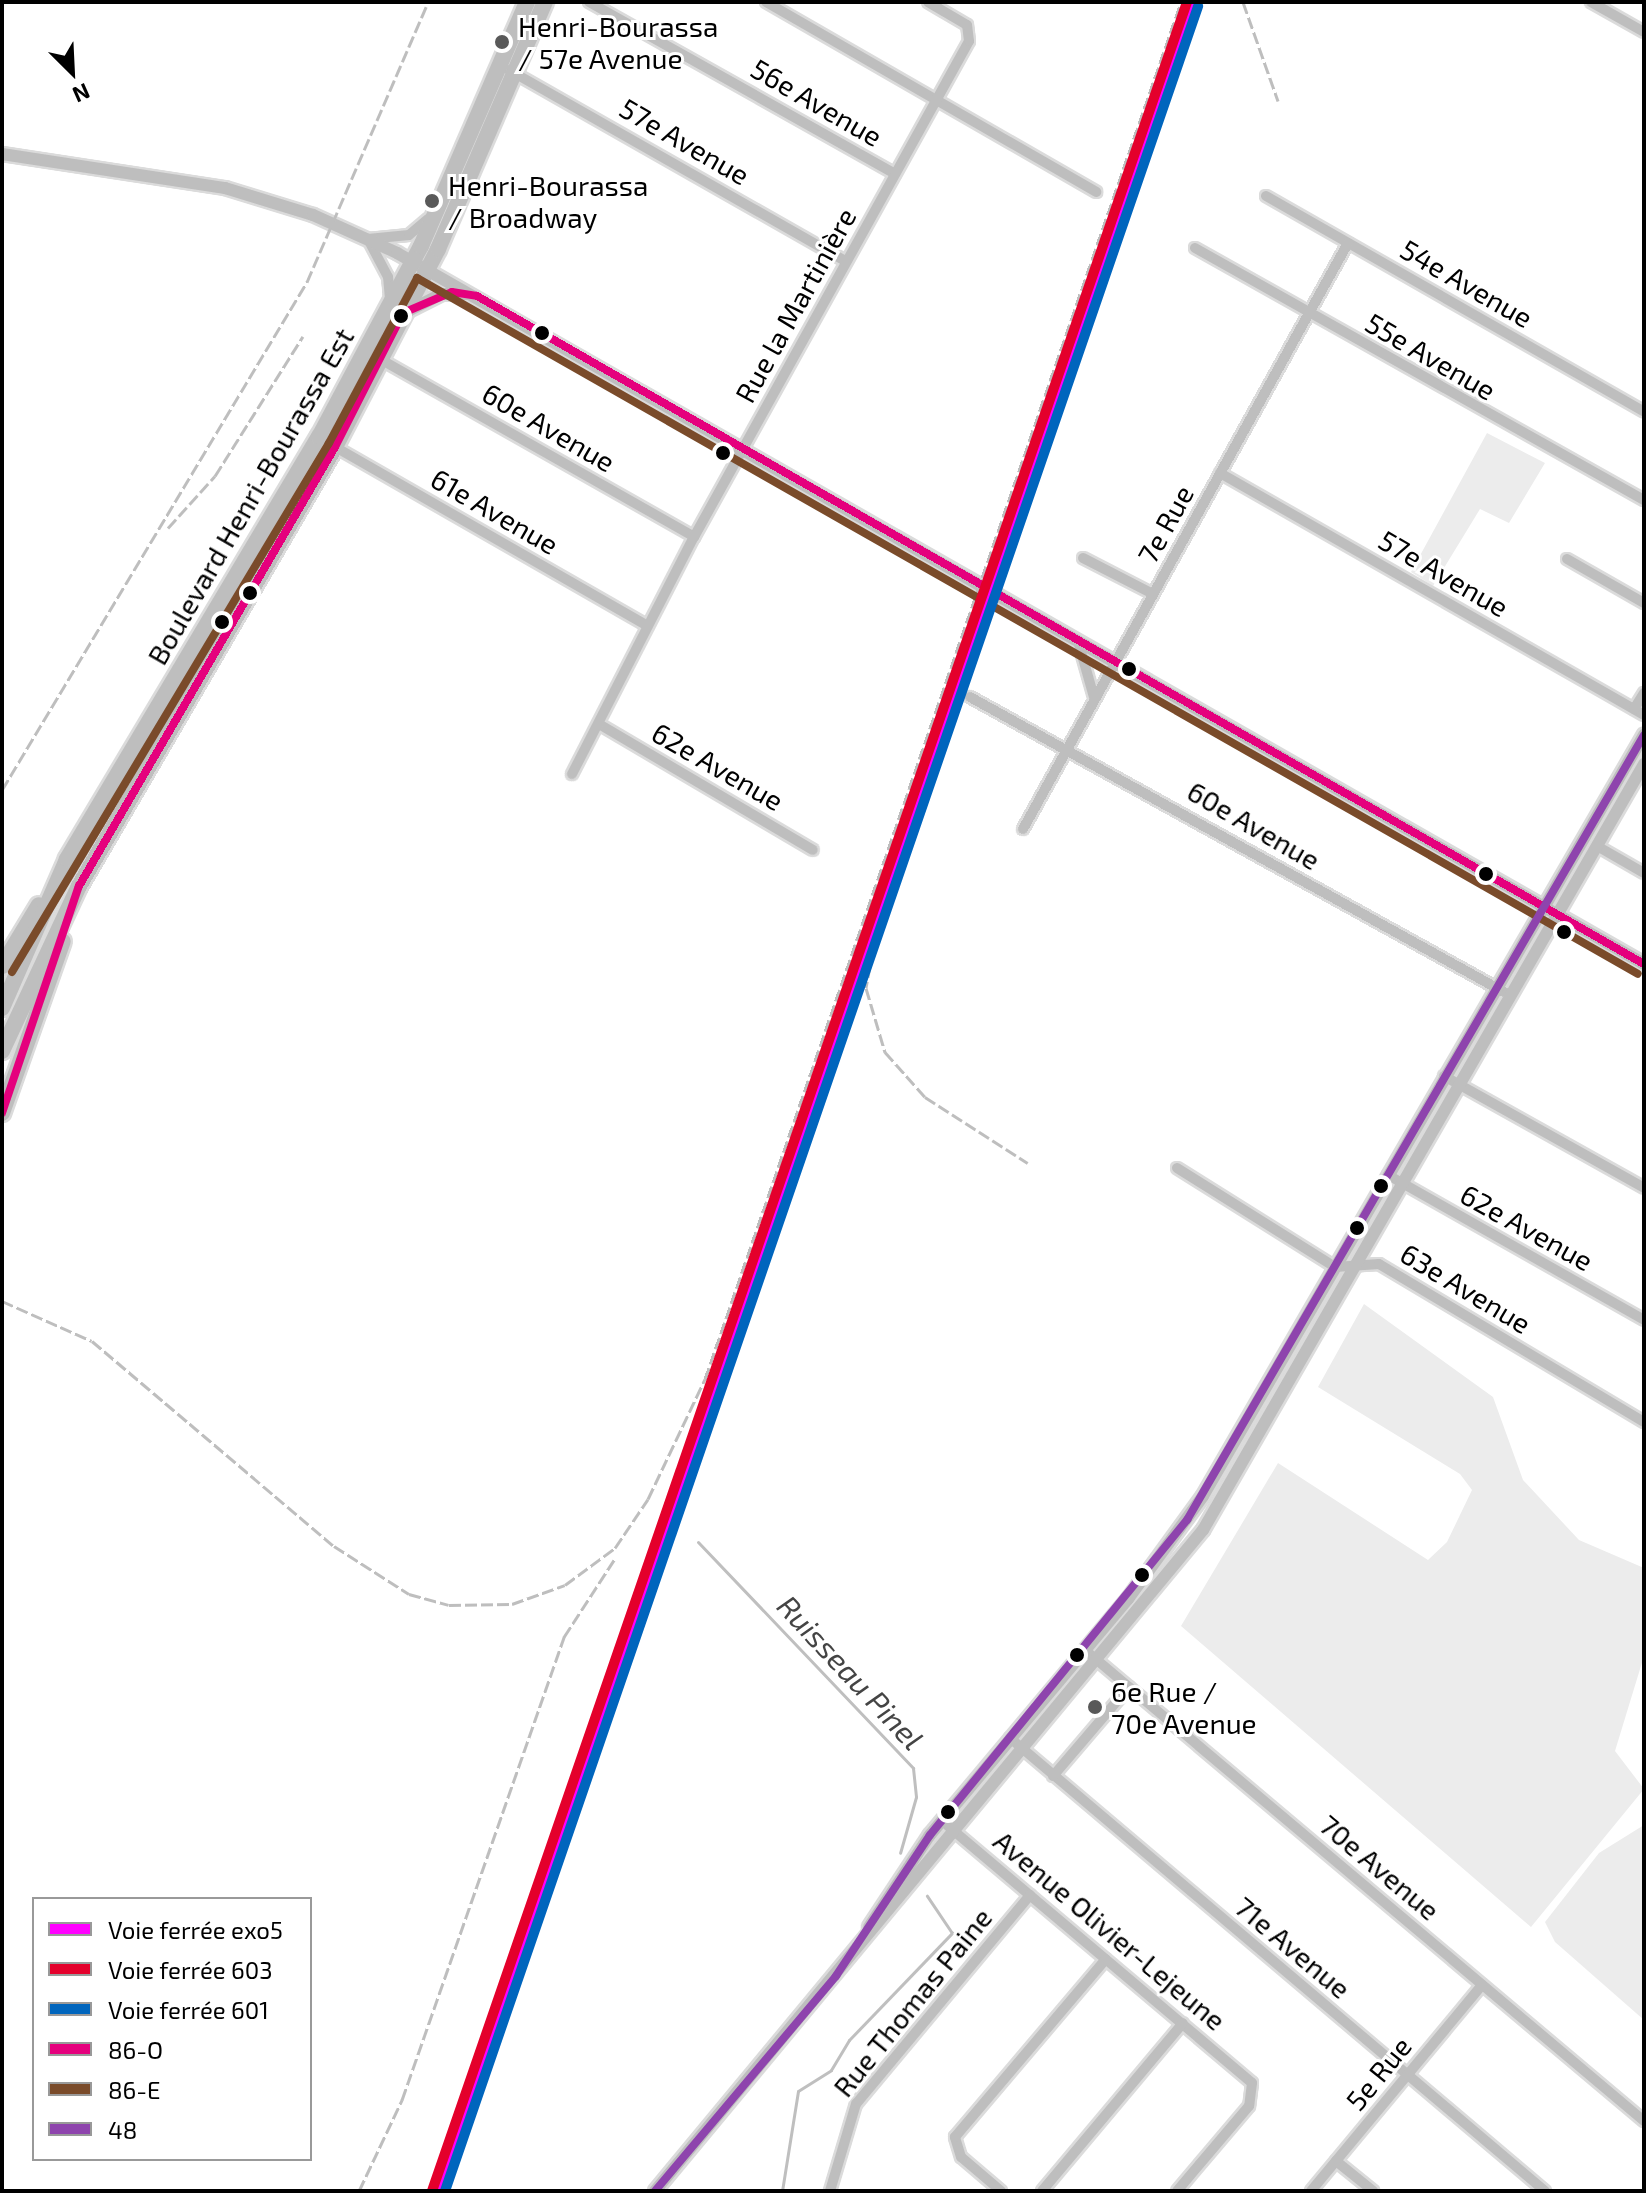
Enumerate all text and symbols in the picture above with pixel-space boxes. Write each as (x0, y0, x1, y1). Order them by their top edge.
place label: Henri-Bourassa / 57e Avenue (518, 9, 718, 75)
north arrow (32, 32, 112, 112)
marker: Henri-Bourassa / 57e Avenue (493, 33, 511, 51)
street label: 56e Avenue (745, 51, 889, 153)
text: N (69, 79, 94, 109)
street label: 57e Avenue (614, 90, 756, 192)
place label: Henri-Bourassa / Broadway (448, 168, 648, 234)
marker: Henri-Bourassa / Broadway (423, 192, 441, 210)
street label: Rue la Martinière (728, 202, 862, 408)
street label: 54e Avenue (1395, 232, 1539, 334)
street label: 55e Avenue (1360, 305, 1502, 407)
unlabelled marker (393, 308, 409, 324)
street label: Boulevard Henri-Bourassa Est (140, 322, 360, 670)
unlabelled marker (534, 325, 550, 341)
street label: 60e Avenue (477, 375, 621, 479)
unlabelled marker (715, 445, 731, 461)
street label: 61e Avenue (425, 461, 565, 561)
street label: 7e Rue (1130, 479, 1200, 569)
street label: 57e Avenue (1373, 522, 1515, 624)
unlabelled marker (242, 585, 258, 601)
unlabelled marker (214, 614, 230, 630)
unlabelled marker (1121, 661, 1137, 677)
street label: 62e Avenue (646, 715, 790, 817)
street label: 60e Avenue (1182, 773, 1326, 877)
unlabelled marker (1478, 866, 1494, 882)
unlabelled marker (1556, 924, 1572, 940)
street label: 62e Avenue (1455, 1177, 1599, 1277)
unlabelled marker (1373, 1178, 1389, 1194)
unlabelled marker (1349, 1220, 1365, 1236)
street label: 63e Avenue (1394, 1236, 1538, 1340)
unlabelled marker (1134, 1567, 1150, 1583)
water label: Ruisseau Pinel (770, 1587, 932, 1757)
unlabelled marker (1069, 1647, 1085, 1663)
place label: 6e Rue / 70e Avenue (1111, 1674, 1257, 1740)
marker: 6e Rue / 70e Avenue (1086, 1698, 1104, 1716)
unlabelled marker (940, 1804, 956, 1820)
street label: 70e Avenue (1313, 1807, 1447, 1927)
street label: Avenue Olivier-Lejeune (987, 1823, 1233, 2037)
street label: 71e Avenue (1228, 1889, 1358, 2005)
legend (32, 1897, 312, 2161)
street label: Rue Thomas Paine (826, 1901, 998, 2103)
text: Voie ferrée exo5 (108, 1915, 283, 1944)
text: Voie ferrée 603 (108, 1955, 273, 1984)
text: Voie ferrée 601 (108, 1995, 269, 2024)
street label: 5e Rue (1338, 2030, 1418, 2116)
text: 86-O (108, 2035, 163, 2064)
text: 86-E (108, 2075, 161, 2104)
text: 48 (108, 2115, 137, 2144)

